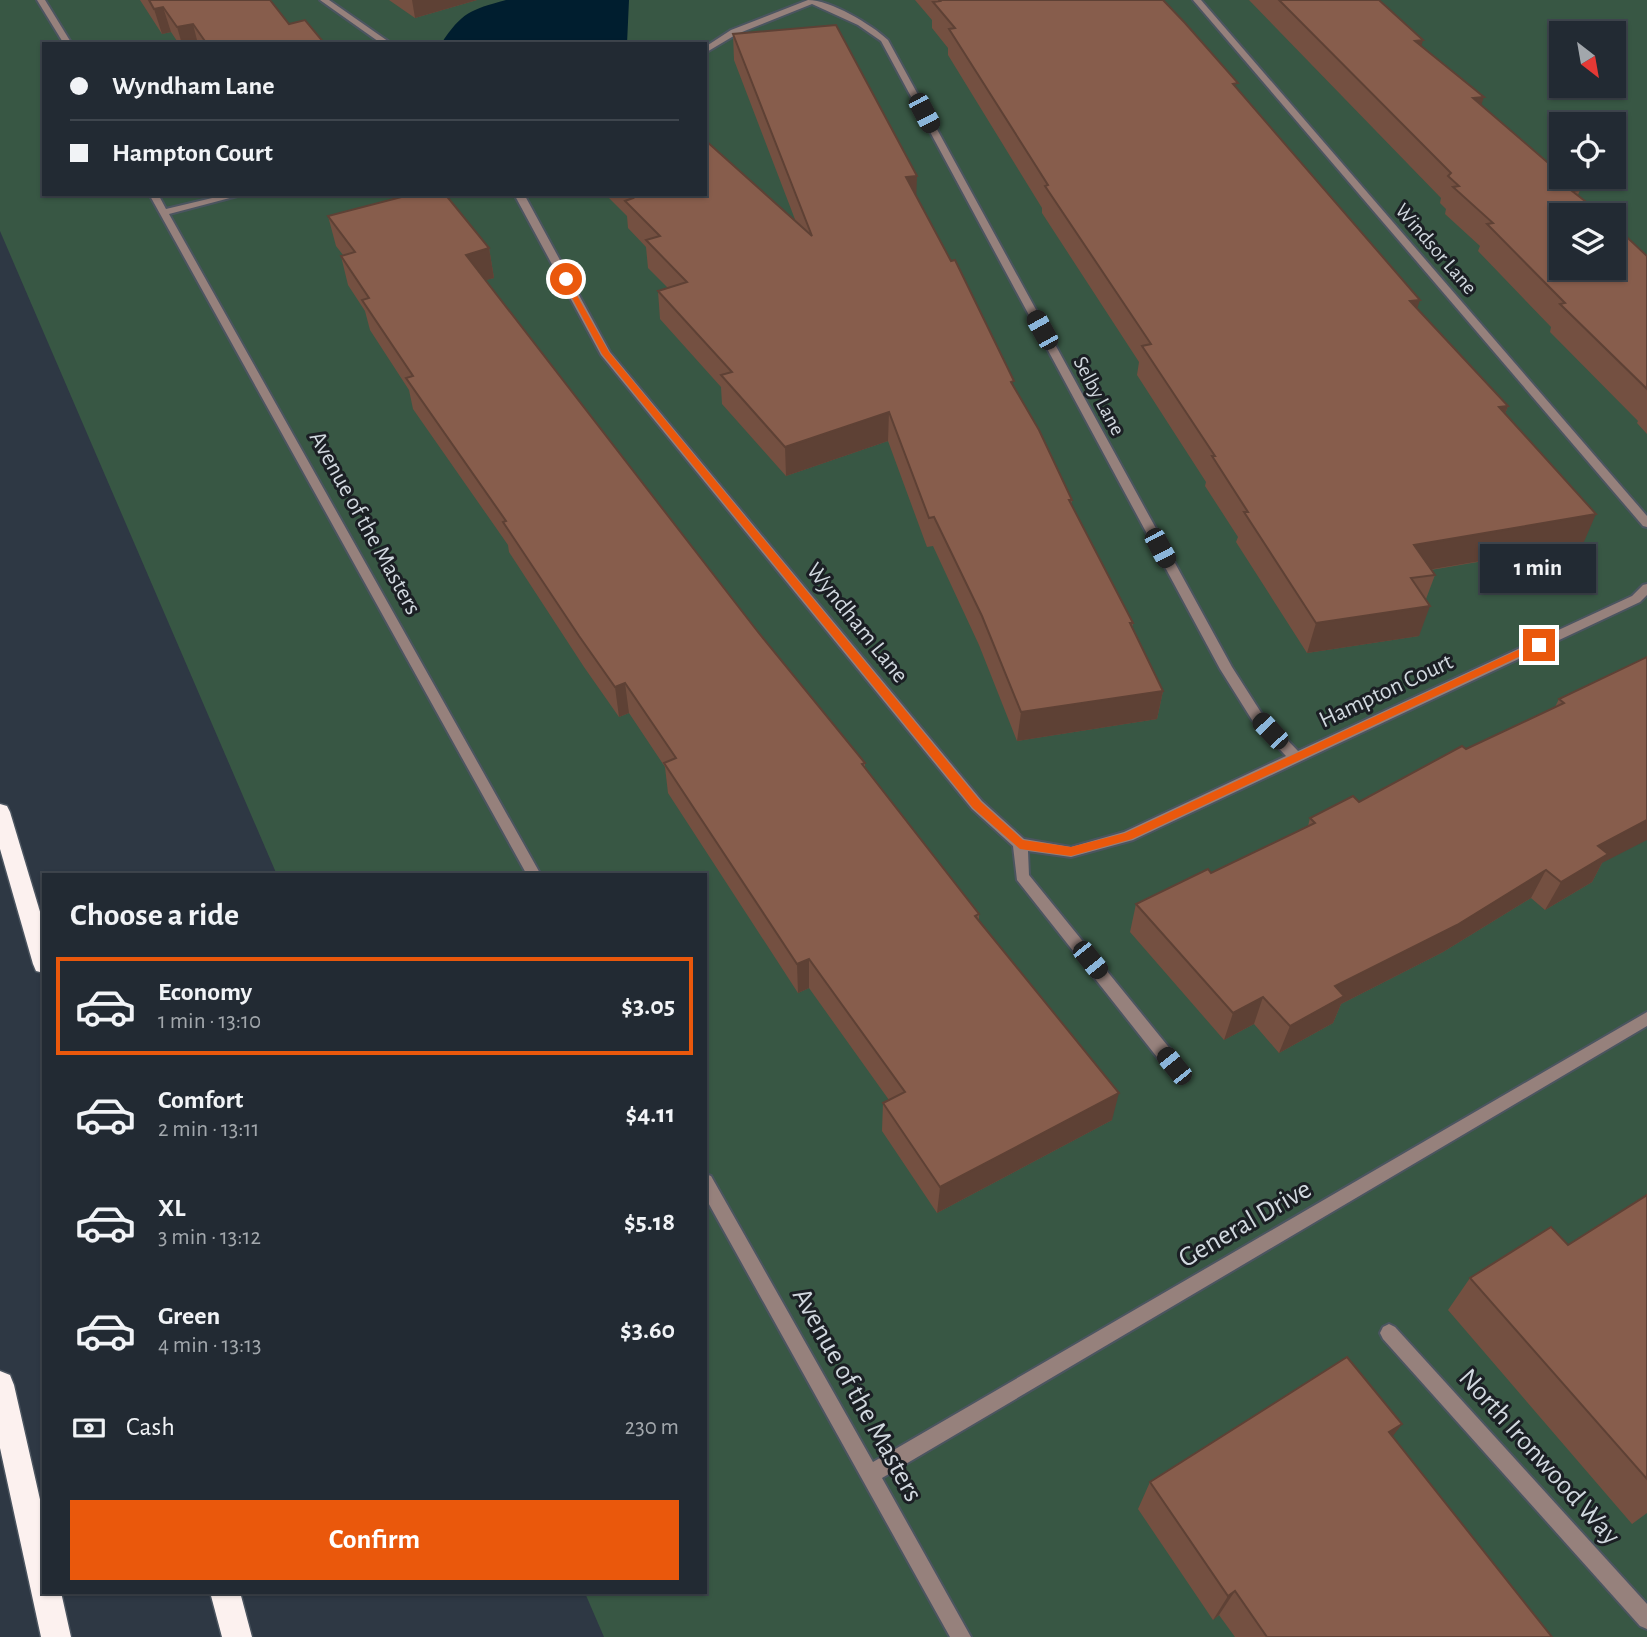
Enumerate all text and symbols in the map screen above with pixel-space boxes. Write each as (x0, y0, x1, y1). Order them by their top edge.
north arrow (1549, 21, 1626, 98)
map controls (1549, 21, 1626, 280)
text: Wyndham Lane (112, 73, 275, 99)
car (905, 90, 944, 136)
button: locate (1549, 112, 1626, 189)
text: Hampton Court (112, 140, 273, 166)
street label: Windsor Lane (1391, 200, 1481, 298)
button: layers (1549, 203, 1626, 280)
route start (550, 263, 582, 295)
car (1023, 307, 1062, 353)
street label: Selby Lane (1070, 353, 1128, 439)
street label: Avenue of the Masters (305, 427, 425, 619)
car (1141, 525, 1180, 571)
callout: 1 min (1481, 544, 1597, 592)
text: 1 min (1514, 557, 1562, 580)
street label: Wyndham Lane (802, 558, 912, 688)
route end (1523, 629, 1555, 661)
street label: Hampton Court (1315, 649, 1457, 732)
car (1248, 708, 1293, 754)
text: Choose a ride (70, 899, 239, 931)
car (1069, 937, 1112, 983)
icon: car (74, 975, 137, 1038)
text: Economy (158, 979, 252, 1005)
text: $3.05 (621, 993, 675, 1019)
text: 1 min · 13:10 (158, 1010, 261, 1033)
car (1153, 1043, 1196, 1089)
icon: car (74, 1083, 137, 1146)
text: Comfort (158, 1087, 243, 1113)
text: $4.11 (626, 1101, 675, 1127)
text: 2 min · 13:11 (158, 1118, 259, 1141)
street label: General Drive (1174, 1175, 1316, 1273)
icon: car (74, 1191, 137, 1254)
text: XL (158, 1195, 185, 1221)
text: $5.18 (624, 1209, 675, 1235)
text: 3 min · 13:12 (158, 1226, 261, 1249)
street label: Avenue of the Masters (787, 1283, 927, 1507)
icon: car (74, 1299, 137, 1362)
text: Green (158, 1303, 220, 1329)
text: $3.60 (620, 1317, 675, 1343)
text: 4 min · 13:13 (158, 1334, 262, 1357)
street label: North Ironwood Way (1453, 1364, 1625, 1550)
icon: cash (70, 1409, 108, 1447)
text: Cash (126, 1414, 175, 1440)
text: 230 m (625, 1416, 679, 1439)
button: Confirm (70, 1500, 679, 1580)

